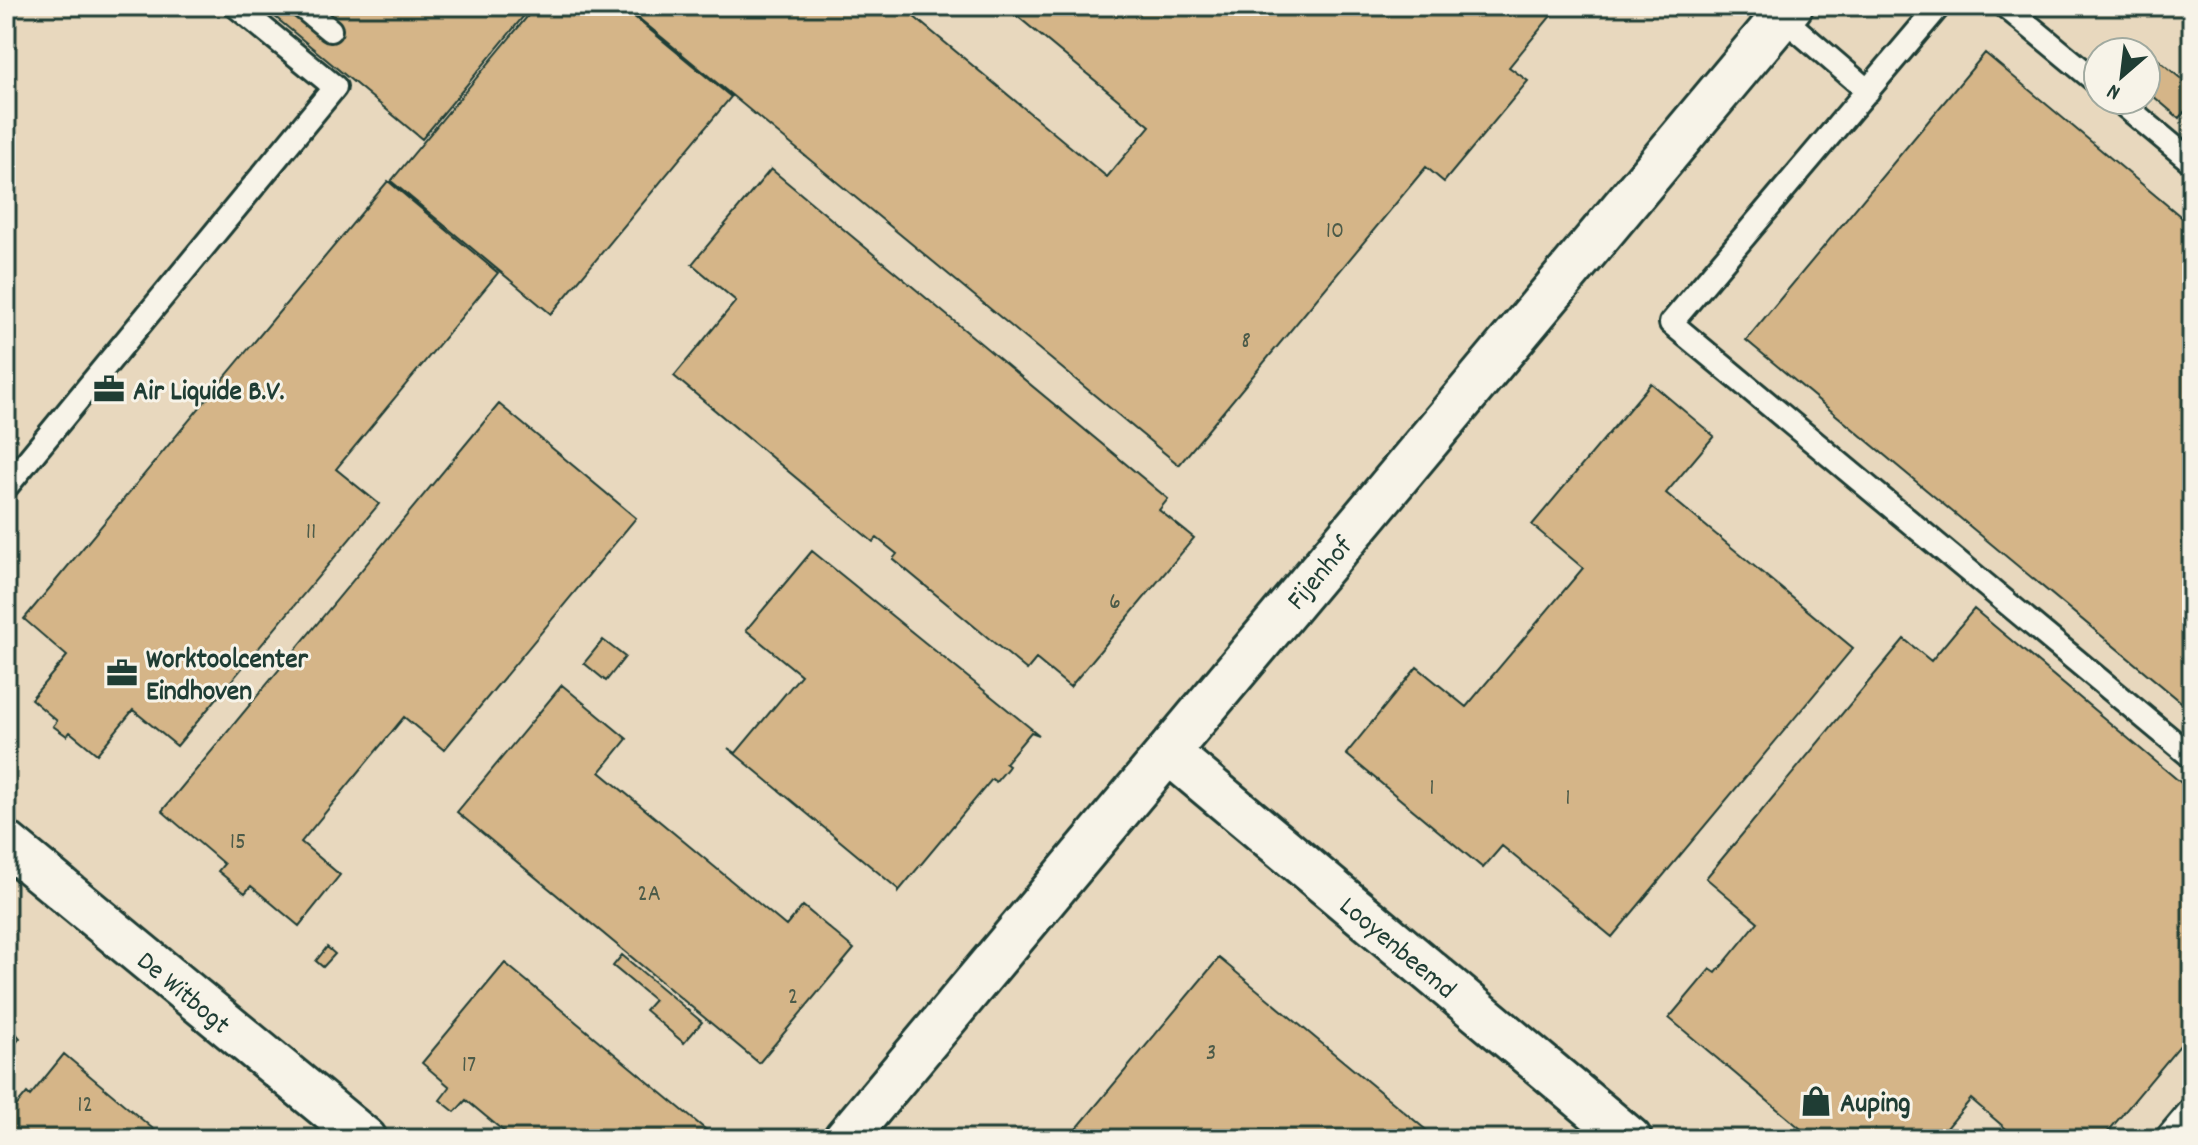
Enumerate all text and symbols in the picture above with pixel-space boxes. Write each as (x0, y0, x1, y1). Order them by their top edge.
north arrow (2082, 36, 2162, 116)
text: N (2102, 74, 2126, 107)
house number: 10 (1326, 215, 1344, 249)
house number: 8 (1241, 325, 1251, 359)
office icon: Air Liquide B.V. (92, 372, 126, 406)
place label: Air Liquide B.V. (133, 374, 284, 414)
house number: 11 (306, 516, 316, 550)
street label: Fijenhof (1279, 529, 1365, 621)
house number: 6 (1109, 586, 1121, 620)
place label: Worktoolcenter Eindhoven (146, 642, 308, 714)
office icon: Worktoolcenter Eindhoven (105, 656, 139, 690)
house number: 1 (1429, 772, 1435, 806)
house number: 1 (1565, 782, 1571, 816)
house number: 15 (230, 826, 246, 860)
house number: 2A (637, 878, 661, 912)
street label: Looyenbeemd (1328, 889, 1463, 1011)
street label: De Witbogt (126, 944, 237, 1046)
house number: 2 (788, 981, 798, 1015)
house number: 3 (1206, 1037, 1216, 1071)
house number: 17 (462, 1049, 476, 1083)
shop icon: Auping (1799, 1084, 1833, 1118)
place label: Auping (1840, 1086, 1911, 1126)
house number: 12 (77, 1089, 93, 1123)

